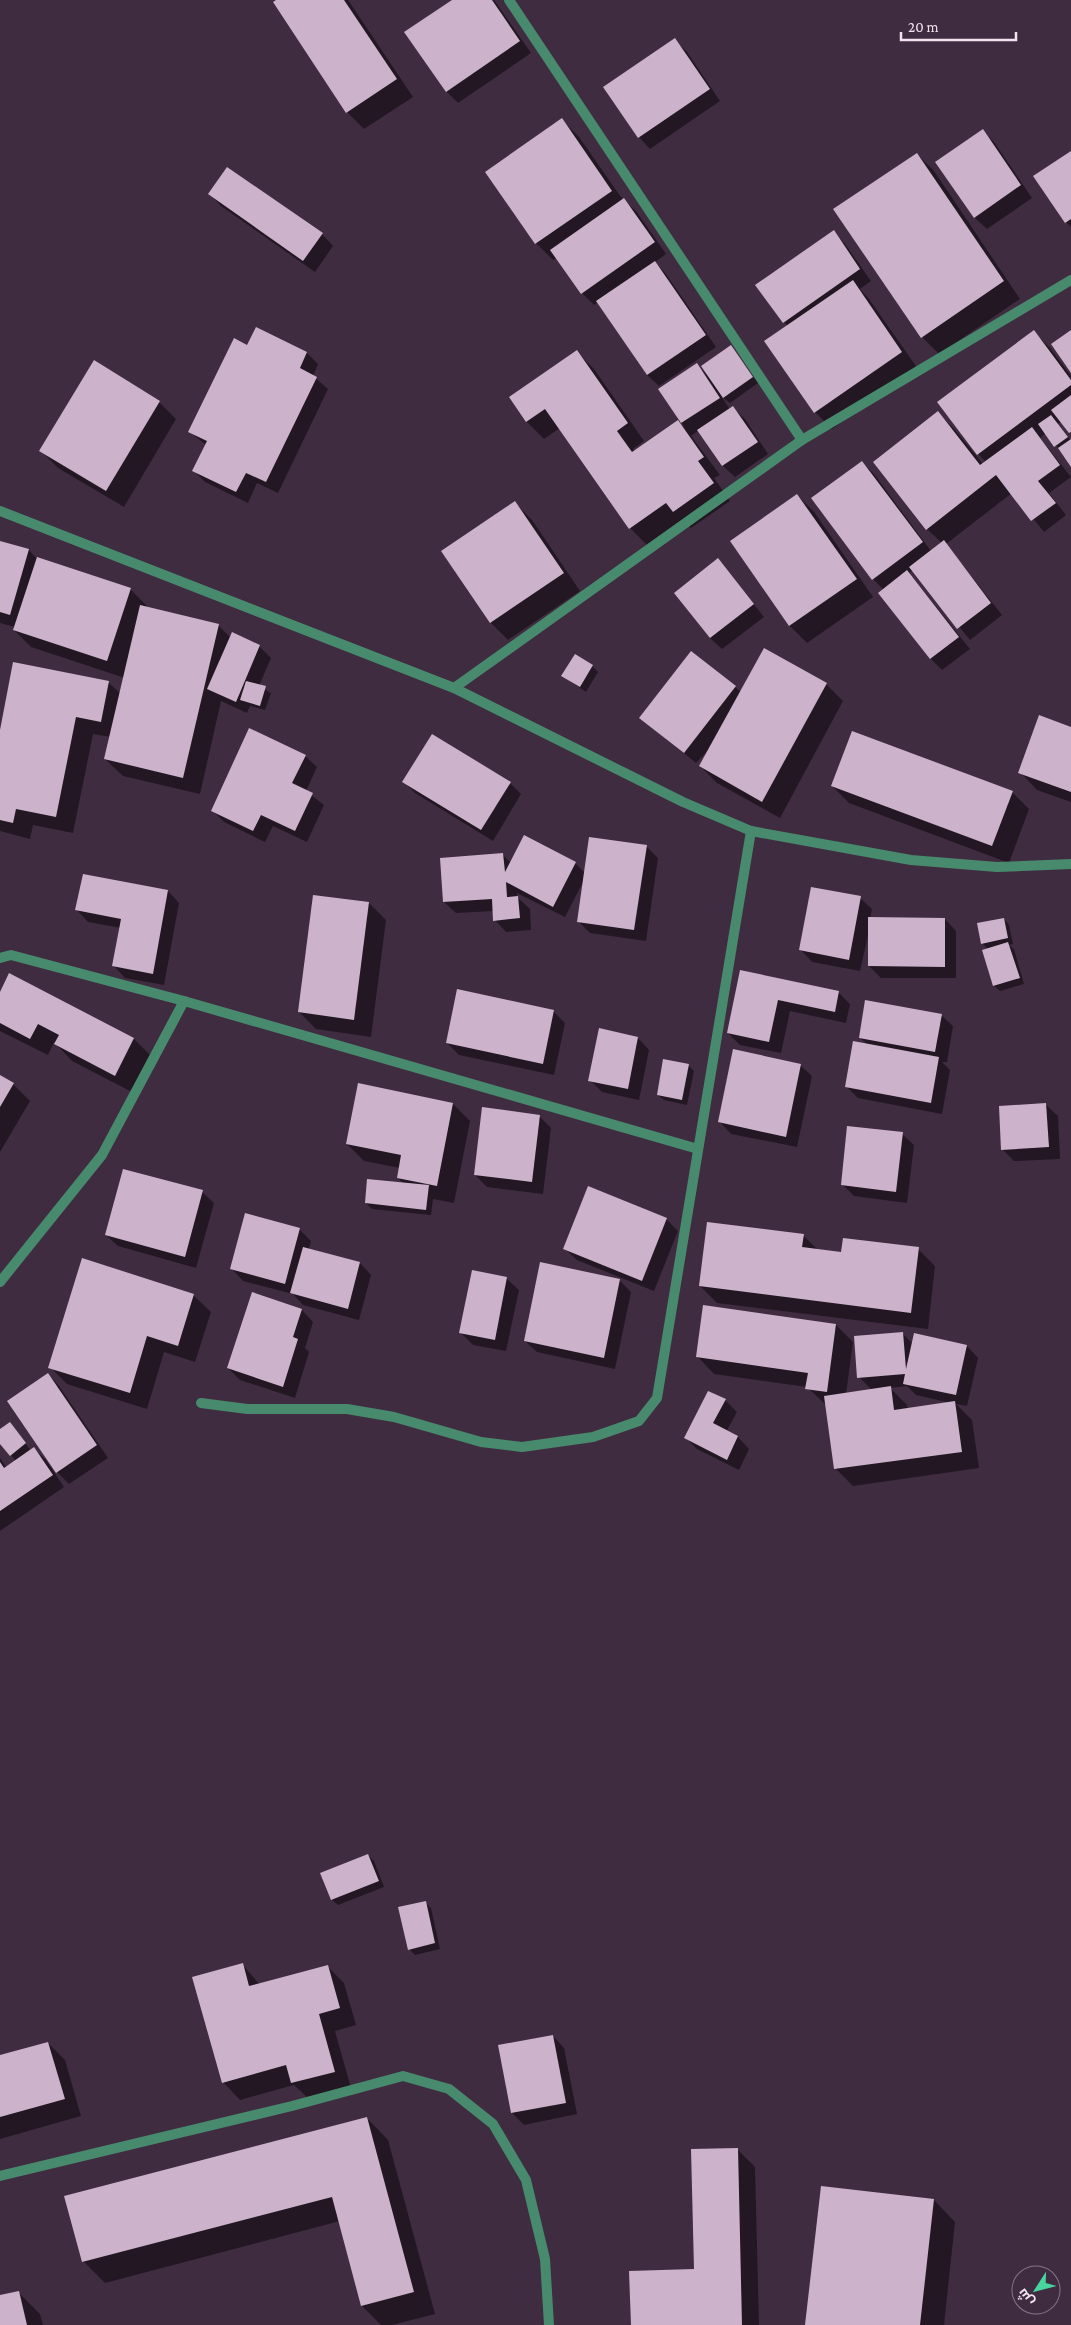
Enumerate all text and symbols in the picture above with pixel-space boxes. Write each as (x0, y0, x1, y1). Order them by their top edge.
scale bar (901, 10, 1016, 42)
text: 20 m (908, 19, 939, 35)
north arrow (1011, 2265, 1061, 2315)
text: ش (1014, 2285, 1038, 2310)

